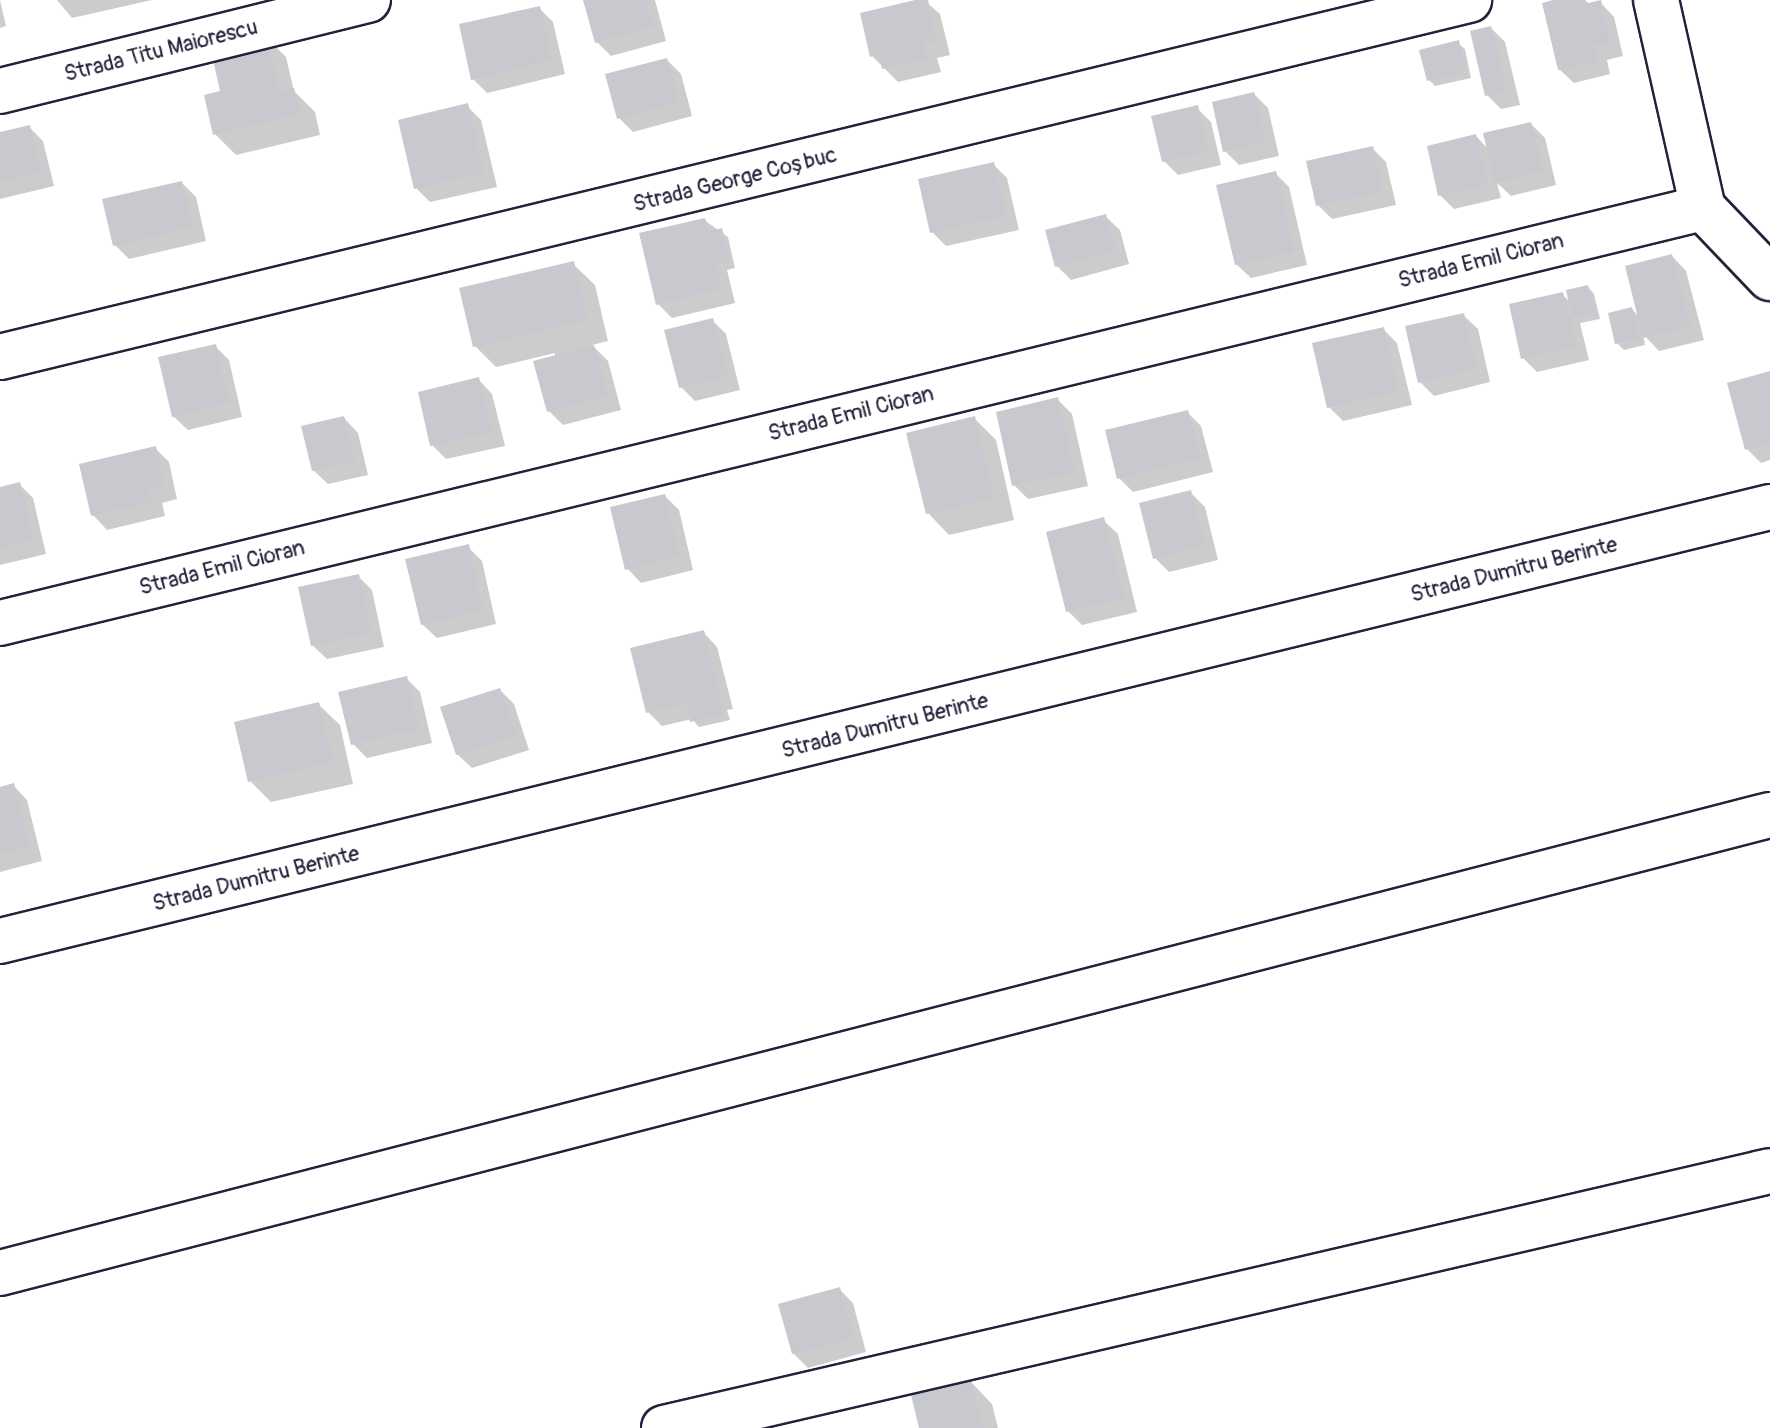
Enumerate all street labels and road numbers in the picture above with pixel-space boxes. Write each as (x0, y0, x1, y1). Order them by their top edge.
street label: Strada Titu Maiorescu (61, 14, 261, 88)
street label: Strada George Coșbuc (630, 142, 840, 218)
street label: Strada Emil Cioran (1396, 228, 1566, 294)
street label: Strada Emil Cioran (766, 381, 936, 447)
street label: Strada Dumitru Berinte (1408, 532, 1620, 608)
street label: Strada Emil Cioran (137, 535, 307, 601)
street label: Strada Dumitru Berinte (779, 688, 991, 764)
street label: Strada Dumitru Berinte (150, 841, 362, 917)

